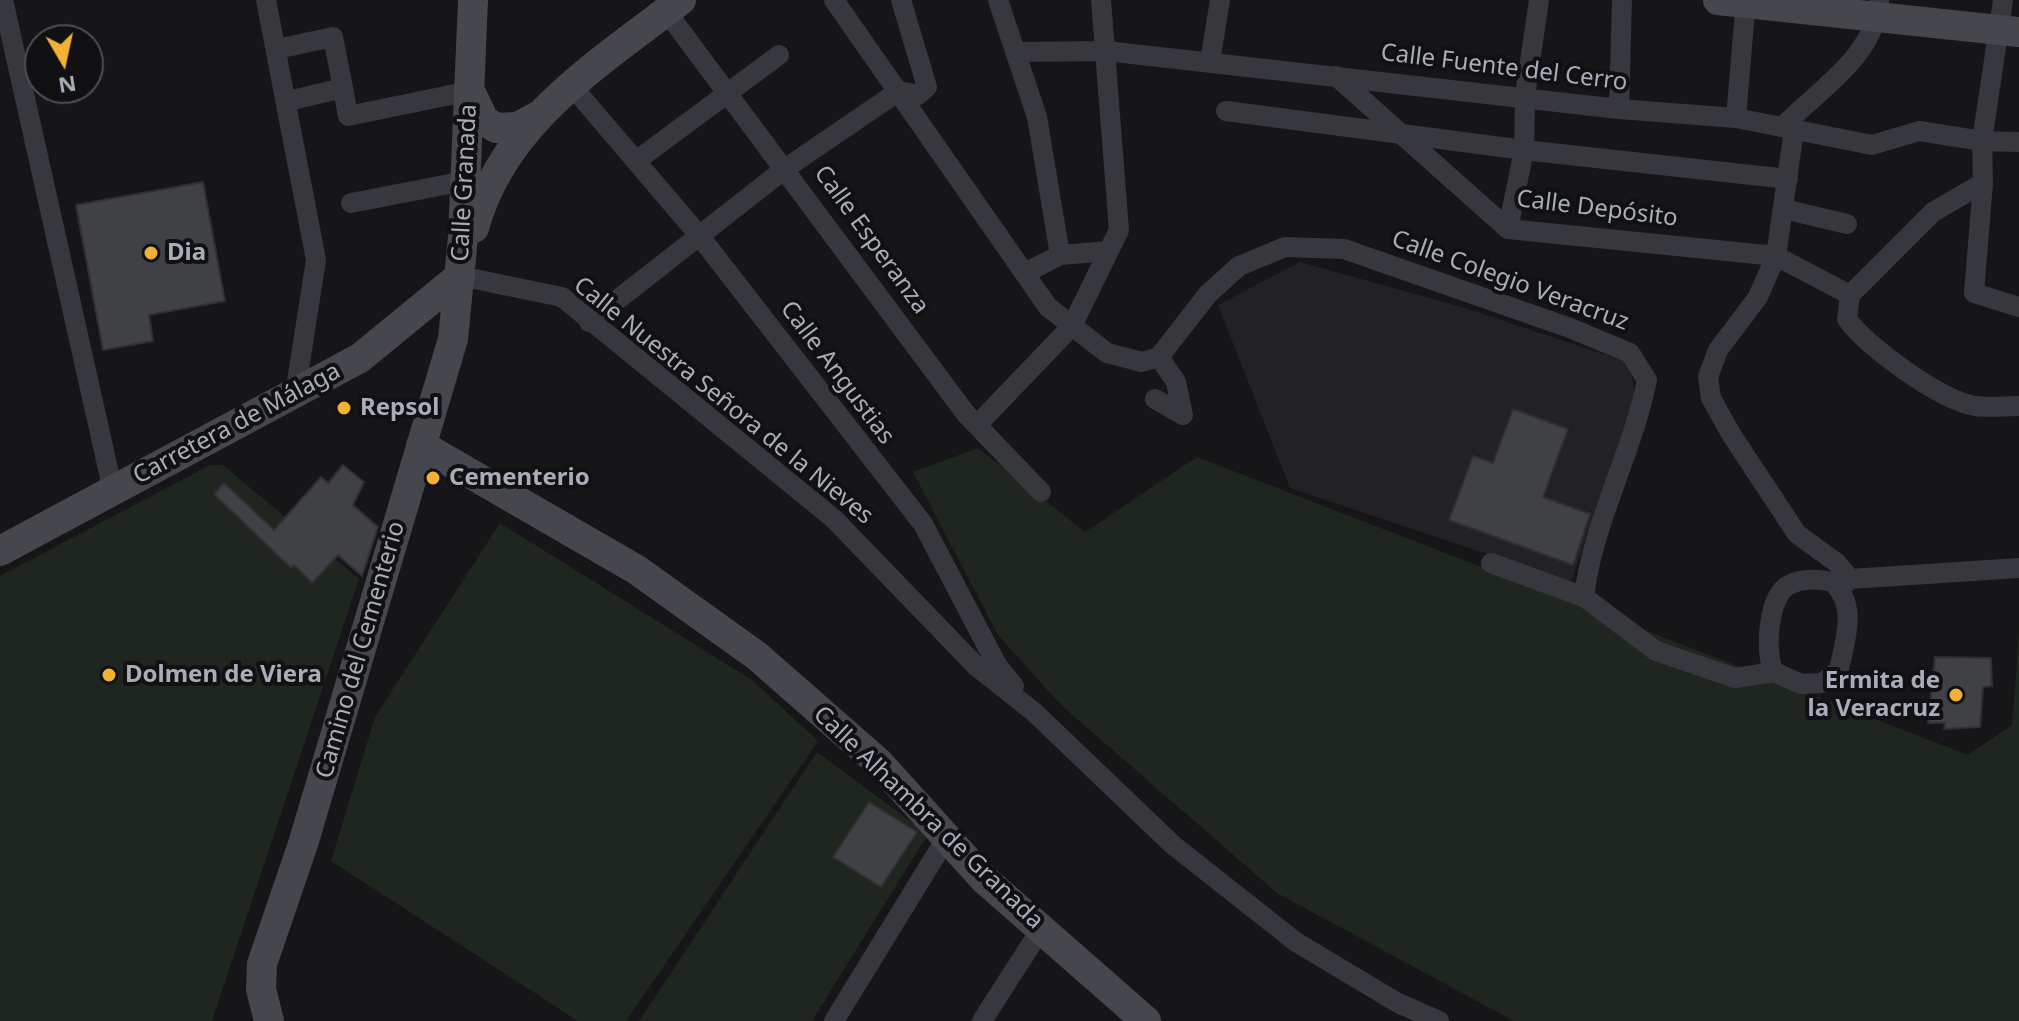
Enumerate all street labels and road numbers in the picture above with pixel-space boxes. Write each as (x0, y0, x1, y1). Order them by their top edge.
street label: Calle Fuente del Cerro (1379, 39, 1629, 97)
street label: Calle Granada (446, 104, 484, 262)
street label: Calle Esperanza (808, 160, 934, 320)
street label: Calle Depósito (1515, 185, 1679, 233)
street label: Calle Colegio Veracruz (1388, 225, 1632, 337)
street label: Calle Nuestra Señora de la Nieves (567, 271, 879, 531)
street label: Calle Angustias (774, 296, 900, 450)
street label: Carretera de Málaga (128, 357, 346, 491)
street label: Camino del Cementerio (311, 518, 411, 782)
street label: Calle Alhambra de Granada (807, 701, 1049, 935)

